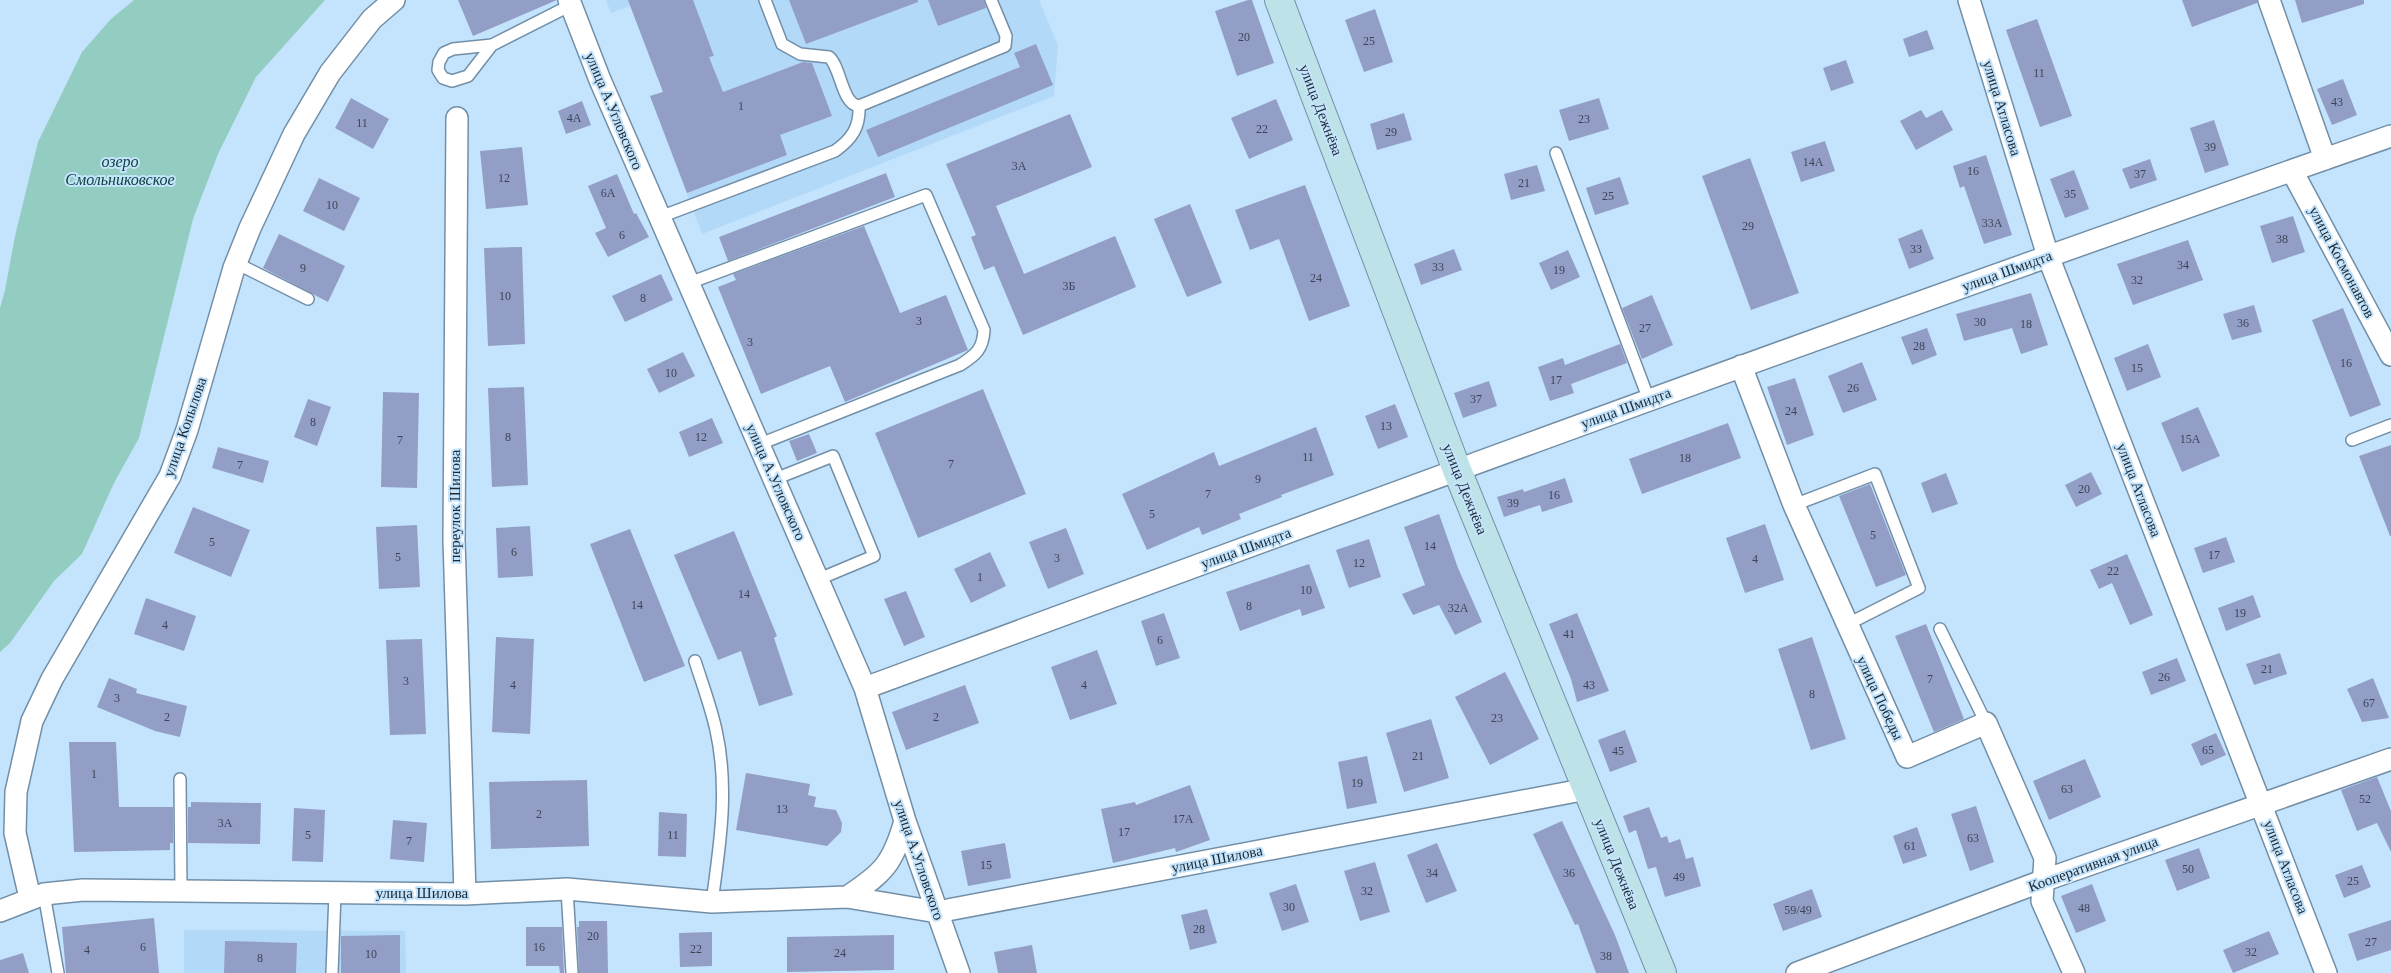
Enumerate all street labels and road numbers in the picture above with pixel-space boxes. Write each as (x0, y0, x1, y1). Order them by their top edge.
street label: улица А.Угловского (582, 50, 646, 172)
street label: улица Атласова (1980, 58, 2024, 158)
street label: улица Дежнёва (1296, 62, 1346, 158)
street label: улица Космонавтов (2306, 204, 2378, 320)
street label: улица Шмидта (1960, 247, 2054, 295)
street label: улица Копылова (160, 375, 210, 479)
street label: улица Шмидта (1579, 384, 1673, 432)
street label: улица А.Угловского (743, 421, 809, 543)
street label: улица Дежнёва (1440, 441, 1491, 537)
street label: улица Атласова (2114, 441, 2164, 539)
street label: переулок Шилова (447, 449, 463, 563)
street label: улица Шмидта (1199, 524, 1293, 572)
street label: улица Победы (1854, 654, 1906, 742)
street label: улица А.Угловского (891, 798, 947, 922)
street label: улица Дежнёва (1592, 816, 1643, 912)
street label: улица Атласова (2261, 818, 2311, 916)
street label: Кооперативная улица (2026, 833, 2160, 895)
street label: улица Шилова (1170, 842, 1264, 876)
street label: улица Шилова (376, 885, 469, 901)

